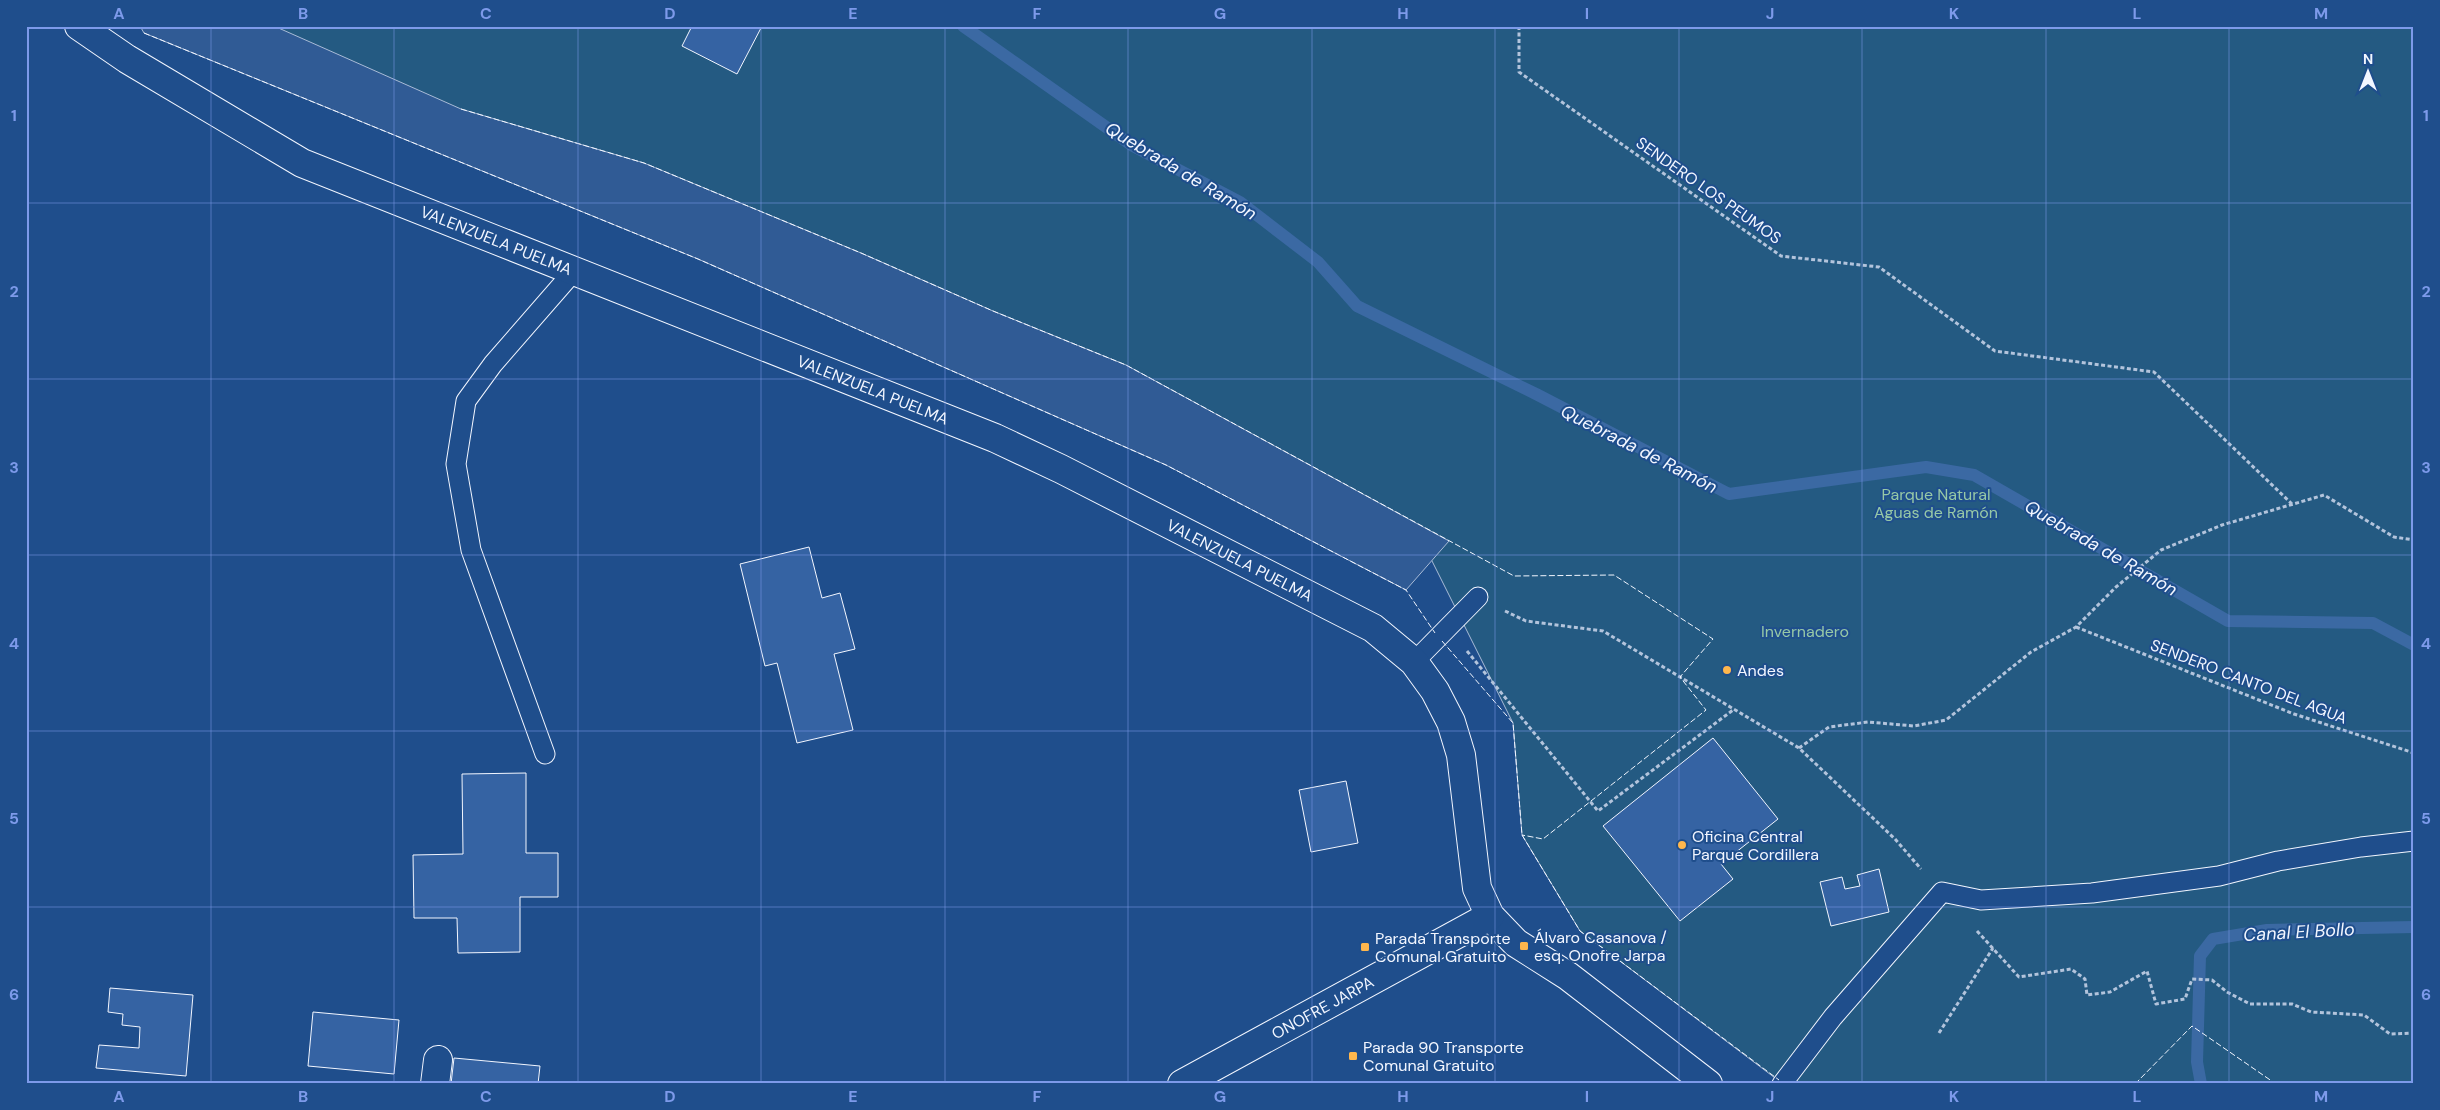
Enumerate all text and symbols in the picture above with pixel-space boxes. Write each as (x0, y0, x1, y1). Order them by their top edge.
text: A (113, 3, 125, 24)
text: B (298, 3, 308, 24)
text: C (480, 3, 492, 24)
text: D (664, 3, 676, 24)
text: E (848, 3, 858, 24)
text: F (1033, 3, 1042, 24)
text: G (1214, 3, 1226, 24)
text: H (1397, 3, 1409, 24)
text: I (1585, 3, 1589, 24)
text: J (1766, 3, 1774, 24)
text: K (1949, 3, 1960, 24)
text: L (2133, 3, 2142, 24)
text: M (2314, 3, 2328, 24)
north arrow (2342, 48, 2392, 98)
text: N (2363, 50, 2373, 68)
text: 1 (11, 105, 17, 126)
text: 1 (2423, 105, 2429, 126)
water label: Quebrada de Ramón (1101, 116, 1261, 226)
street label: SENDERO LOS PEUMOS (1632, 132, 1786, 249)
street label: VALENZUELA PUELMA (417, 201, 575, 280)
text: 2 (9, 281, 19, 302)
text: 2 (2421, 281, 2431, 302)
street label: VALENZUELA PUELMA (794, 351, 952, 430)
water label: Quebrada de Ramón (1557, 399, 1721, 499)
text: 3 (9, 457, 19, 478)
text: 3 (2421, 457, 2431, 478)
park label: Parque Natural Aguas de Ramón (1874, 484, 1998, 523)
water label: Quebrada de Ramón (2020, 494, 2182, 602)
street label: VALENZUELA PUELMA (1163, 515, 1316, 607)
park label: Invernadero (1761, 621, 1849, 642)
text: 4 (9, 633, 19, 654)
text: 4 (2421, 633, 2431, 654)
street label: SENDERO CANTO DEL AGUA (2148, 634, 2350, 729)
place label: Andes (1737, 660, 1784, 681)
marker: Andes (1721, 664, 1733, 676)
text: 5 (9, 808, 19, 829)
text: 5 (2421, 808, 2431, 829)
place label: Oficina Central Parque Cordillera (1692, 826, 1819, 865)
marker: Oficina Central Parque Cordillera (1676, 839, 1688, 851)
water label: Canal El Bollo (2243, 917, 2355, 947)
place label: Álvaro Casanova / esq. Onofre Jarpa (1534, 927, 1667, 966)
place label: Parada Transporte Comunal Gratuito (1375, 928, 1511, 967)
marker: Álvaro Casanova / esq. Onofre Jarpa (1518, 940, 1530, 952)
marker: Parada Transporte Comunal Gratuito (1359, 941, 1371, 953)
street label: ONOFRE JARPA (1268, 971, 1378, 1044)
text: 6 (9, 984, 19, 1005)
text: 6 (2421, 984, 2431, 1005)
place label: Parada 90 Transporte Comunal Gratuito (1363, 1037, 1524, 1076)
marker: Parada 90 Transporte Comunal Gratuito (1347, 1050, 1359, 1062)
text: A (113, 1086, 125, 1107)
text: B (298, 1086, 308, 1107)
text: C (480, 1086, 492, 1107)
text: D (664, 1086, 676, 1107)
text: E (848, 1086, 858, 1107)
text: F (1033, 1086, 1042, 1107)
text: G (1214, 1086, 1226, 1107)
text: H (1397, 1086, 1409, 1107)
text: I (1585, 1086, 1589, 1107)
text: J (1766, 1086, 1774, 1107)
text: K (1949, 1086, 1960, 1107)
text: L (2133, 1086, 2142, 1107)
text: M (2314, 1086, 2328, 1107)

